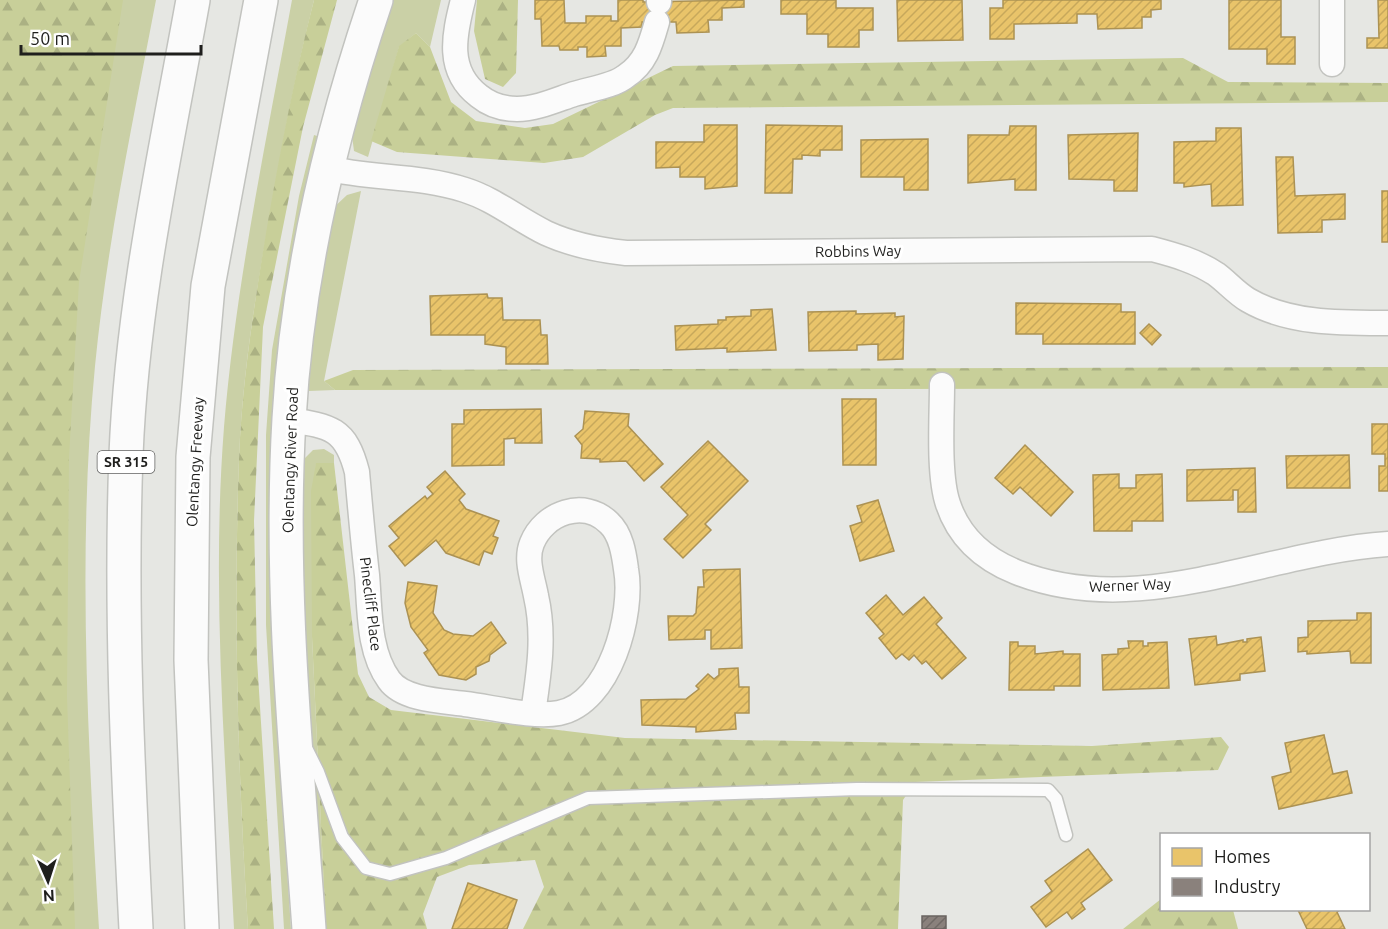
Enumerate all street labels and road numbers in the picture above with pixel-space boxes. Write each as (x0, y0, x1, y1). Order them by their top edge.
street label: Robbins Way (815, 242, 901, 260)
street label: Olentangy River Road (279, 387, 301, 533)
street label: Olentangy Freeway (183, 397, 207, 527)
road number: SR 315 (98, 451, 154, 473)
street label: Pinecliff Place (357, 556, 385, 652)
street label: Werner Way (1089, 575, 1171, 595)

